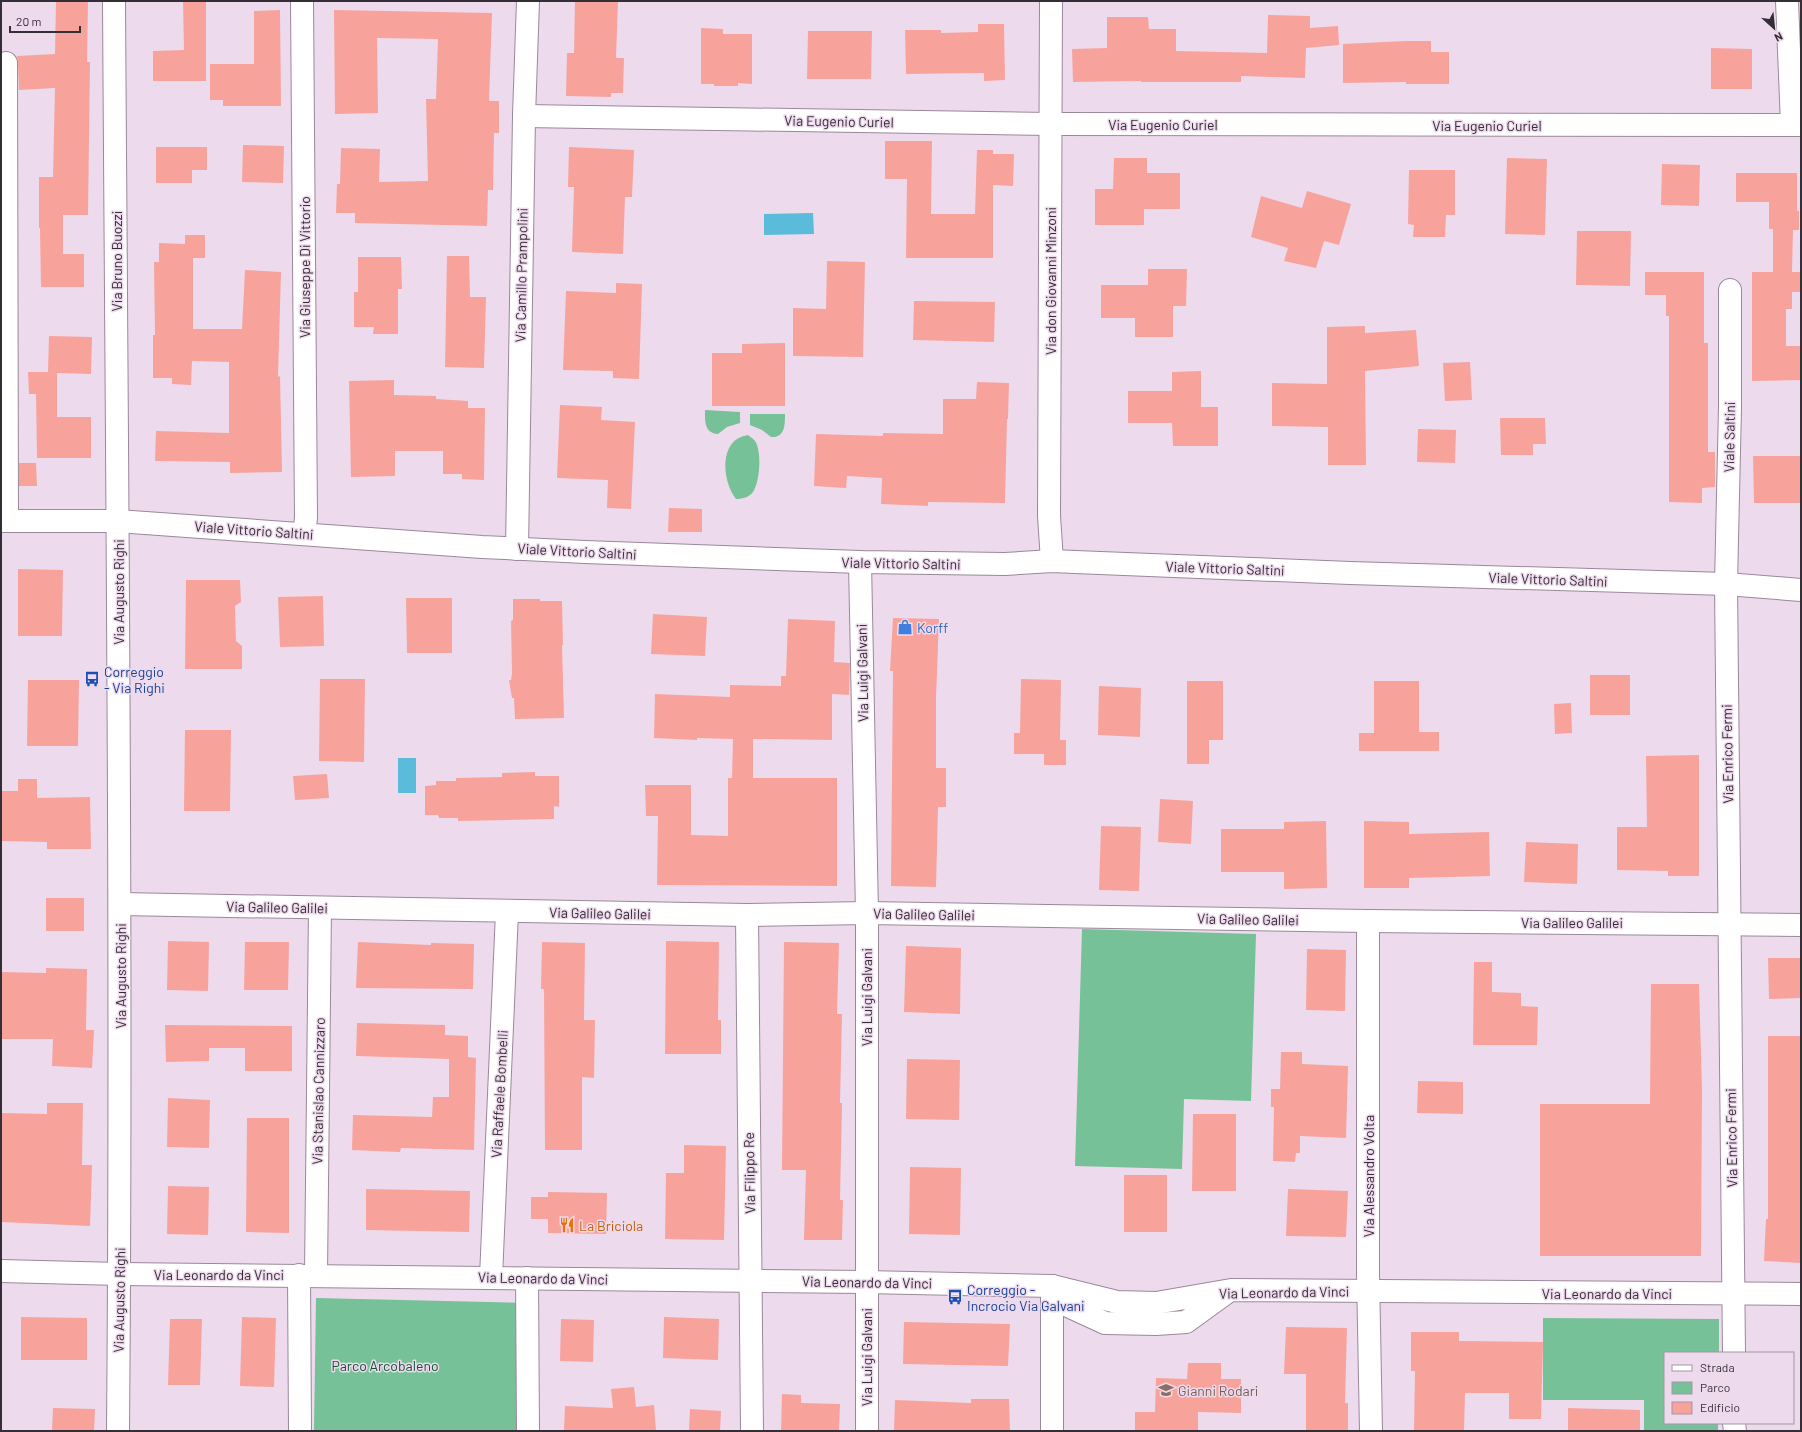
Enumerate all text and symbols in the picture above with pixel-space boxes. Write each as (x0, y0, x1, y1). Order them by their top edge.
scale bar (10, 8, 80, 34)
north arrow (1754, 8, 1794, 48)
text: 20 m (16, 14, 42, 28)
text: N (1773, 30, 1785, 45)
street label: Via Eugenio Curiel (784, 112, 894, 130)
street label: Via Eugenio Curiel (1108, 116, 1218, 133)
street label: Via Eugenio Curiel (1432, 117, 1542, 134)
street label: Via Giuseppe Di Vittorio (296, 196, 313, 338)
street label: Via don Giovanni Minzoni (1042, 207, 1059, 355)
street label: Via Camillo Prampolini (511, 208, 531, 342)
street label: Via Bruno Buozzi (108, 211, 125, 311)
street label: Viale Saltini (1720, 401, 1738, 473)
street label: Viale Vittorio Saltini (194, 517, 314, 543)
street label: Via Augusto Righi (110, 539, 127, 645)
street label: Viale Vittorio Saltini (517, 539, 637, 563)
street label: Viale Vittorio Saltini (841, 553, 961, 573)
street label: Viale Vittorio Saltini (1165, 557, 1285, 579)
street label: Viale Vittorio Saltini (1488, 568, 1608, 590)
shop icon: Korff (896, 618, 914, 636)
place label: Korff (917, 619, 948, 636)
street label: Via Luigi Galvani (853, 624, 871, 722)
place label: Correggio - Via Righi (104, 663, 165, 696)
bus stop icon: Correggio - Via Righi (83, 670, 101, 688)
street label: Via Enrico Fermi (1718, 704, 1736, 804)
street label: Via Galileo Galilei (226, 898, 328, 916)
street label: Via Galileo Galilei (549, 904, 651, 922)
street label: Via Galileo Galilei (873, 905, 975, 923)
street label: Via Galileo Galilei (1197, 910, 1299, 928)
street label: Via Galileo Galilei (1521, 914, 1623, 931)
street label: Via Augusto Righi (112, 923, 129, 1029)
street label: Via Luigi Galvani (858, 948, 875, 1046)
street label: Via Stanislao Cannizzaro (308, 1017, 328, 1165)
street label: Via Raffaele Bombelli (487, 1030, 511, 1158)
street label: Via Enrico Fermi (1722, 1088, 1740, 1188)
street label: Via Alessandro Volta (1360, 1115, 1377, 1237)
street label: Via Filippo Re (740, 1132, 758, 1214)
restaurant icon: La Briciola (558, 1216, 576, 1234)
place label: La Briciola (579, 1217, 643, 1234)
street label: Via Augusto Righi (110, 1247, 128, 1353)
street label: Via Leonardo da Vinci (154, 1266, 284, 1283)
street label: Via Leonardo da Vinci (478, 1268, 608, 1288)
street label: Via Leonardo da Vinci (802, 1272, 932, 1292)
place label: Correggio - Incrocio Via Galvani (967, 1281, 1085, 1314)
street label: Via Leonardo da Vinci (1219, 1282, 1349, 1302)
street label: Via Leonardo da Vinci (1542, 1285, 1672, 1302)
bus stop icon: Correggio - Incrocio Via Galvani (946, 1288, 964, 1306)
street label: Via Luigi Galvani (858, 1308, 875, 1406)
legend (1664, 1352, 1794, 1424)
park label: Parco Arcobaleno (331, 1357, 439, 1374)
text: Strada (1700, 1360, 1735, 1374)
text: Parco (1700, 1380, 1730, 1394)
school or university icon: Gianni Rodari (1157, 1381, 1175, 1399)
place label: Gianni Rodari (1178, 1382, 1258, 1399)
text: Edificio (1700, 1400, 1740, 1414)

